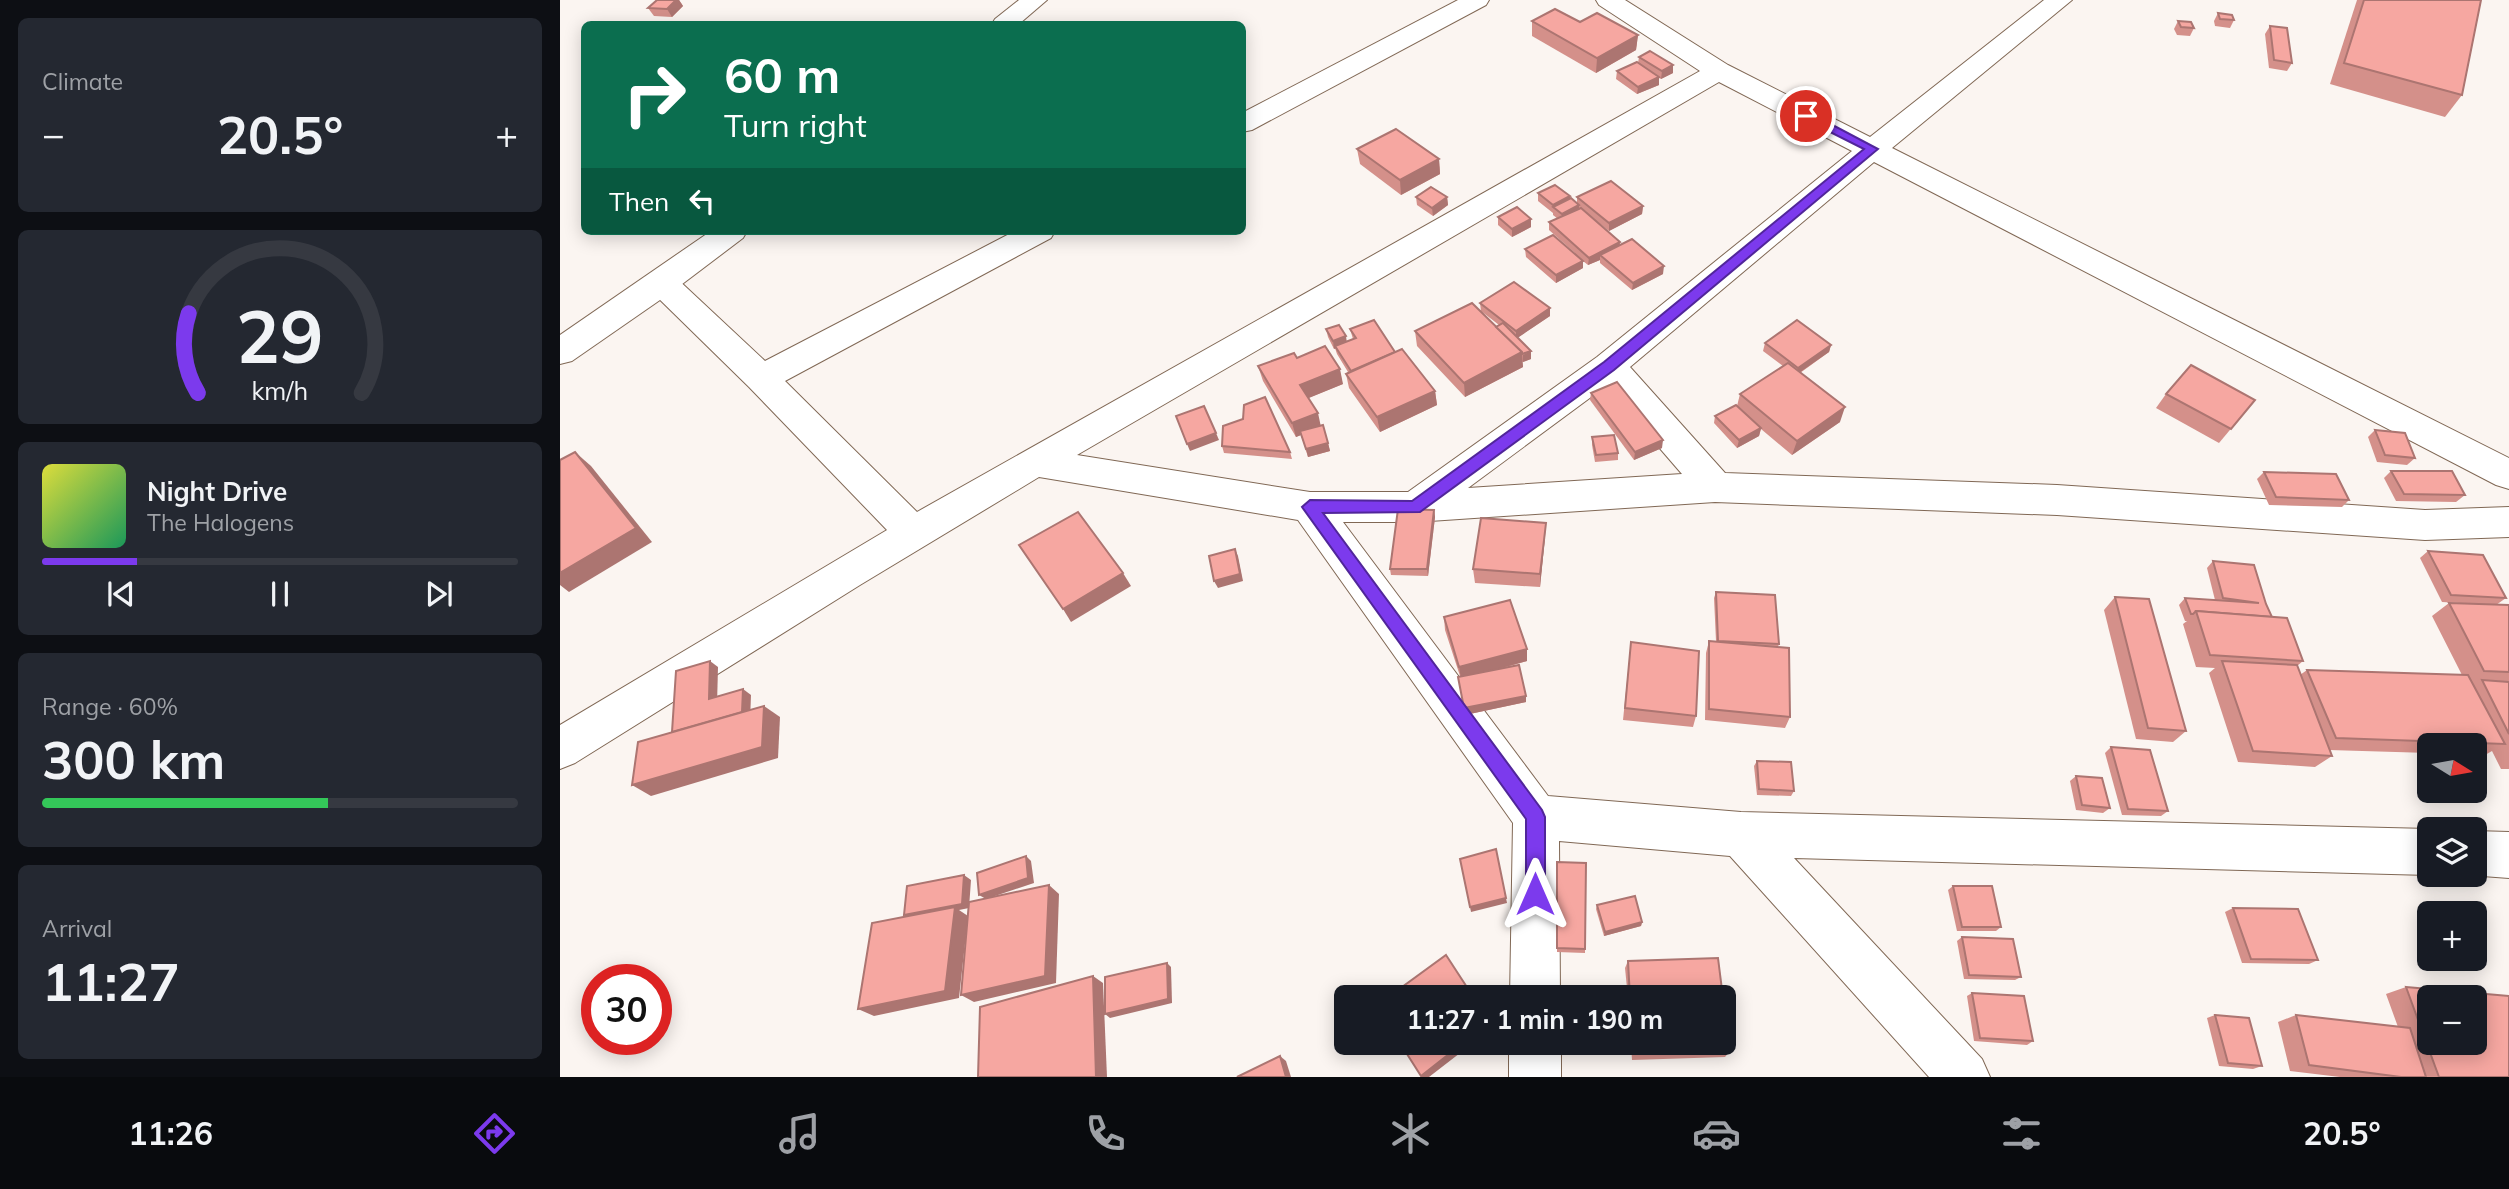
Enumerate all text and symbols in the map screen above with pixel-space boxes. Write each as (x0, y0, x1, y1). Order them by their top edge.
text: 60 m (724, 44, 840, 105)
icon: right (609, 49, 700, 140)
text: Climate (42, 67, 123, 96)
pin (1776, 86, 1836, 146)
icon: arrive (1787, 97, 1825, 135)
text: 20.5° (217, 102, 343, 167)
text: Turn right (724, 105, 867, 145)
text: − (42, 110, 65, 158)
text: + (495, 110, 518, 158)
icon: left (683, 182, 721, 220)
text: Then (609, 185, 669, 218)
text: 29 (236, 290, 324, 381)
text: km/h (252, 374, 308, 405)
text: Night Drive (147, 475, 287, 508)
text: The Halogens (147, 508, 294, 537)
icon: previous (102, 575, 140, 613)
icon: pause (261, 575, 299, 613)
icon: next (420, 575, 458, 613)
text: Range · 60% (42, 692, 178, 721)
text: 300 km (42, 727, 225, 792)
north arrow (2417, 733, 2487, 803)
map controls (2417, 733, 2487, 1055)
button: layers (2417, 817, 2487, 887)
position arrow (1498, 857, 1572, 931)
button: + (2417, 901, 2487, 971)
text: Arrival (42, 914, 112, 943)
text: 11:27 (42, 949, 180, 1014)
speed limit sign: 30 (581, 964, 672, 1055)
button: − (2417, 985, 2487, 1055)
text: 11:27 · 1 min · 190 m (1407, 1003, 1663, 1036)
icon: directions (470, 1109, 519, 1158)
icon: music (775, 1109, 824, 1158)
icon: phone (1081, 1109, 1130, 1158)
icon: climate (1386, 1109, 1435, 1158)
icon: car (1692, 1109, 1741, 1158)
icon: filters (1997, 1109, 2046, 1158)
text: 11:26 (128, 1113, 213, 1153)
text: 20.5° (2303, 1113, 2381, 1153)

